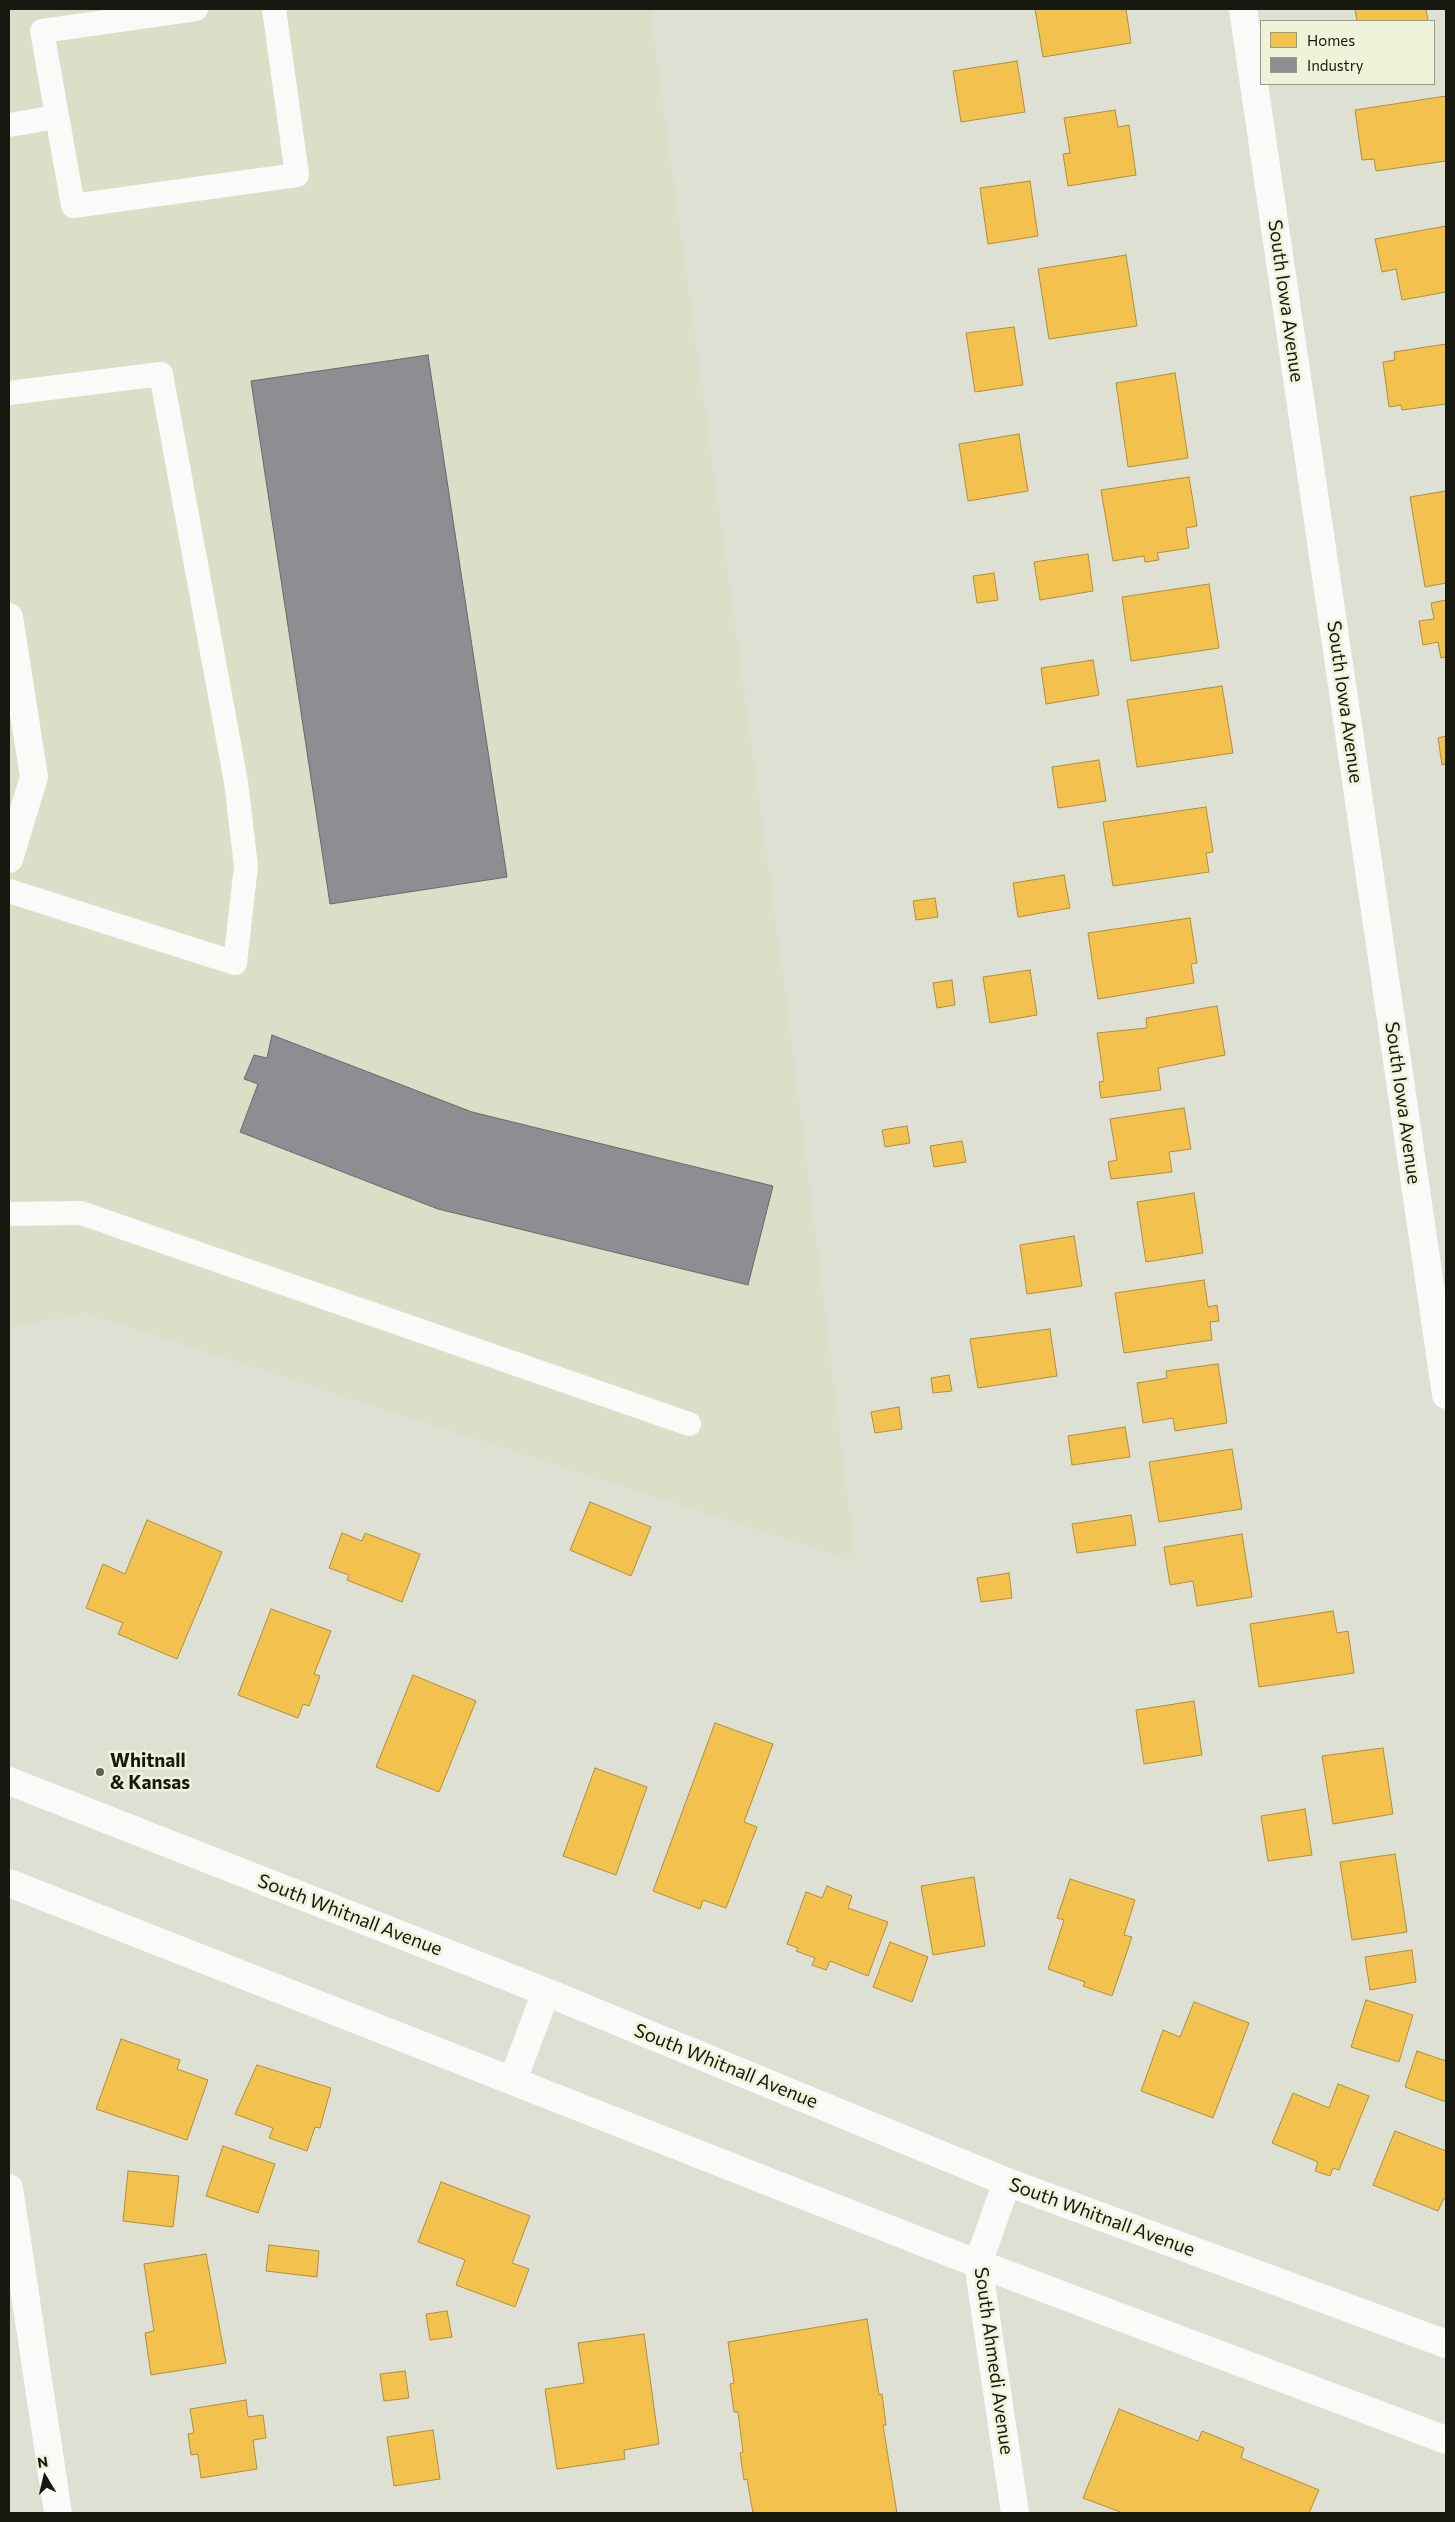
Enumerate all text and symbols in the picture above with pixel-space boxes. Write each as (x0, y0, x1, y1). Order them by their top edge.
legend (1260, 20, 1435, 85)
text: Homes (1307, 31, 1355, 49)
text: Industry (1307, 56, 1364, 74)
street label: South Iowa Avenue (1263, 218, 1309, 384)
street label: South Iowa Avenue (1322, 619, 1368, 785)
street label: South Iowa Avenue (1380, 1020, 1426, 1186)
place label: Whitnall & Kansas (110, 1750, 190, 1794)
marker: Whitnall & Kansas (94, 1766, 106, 1778)
street label: South Whitnall Avenue (255, 1869, 445, 1961)
street label: South Whitnall Avenue (631, 2019, 821, 2113)
street label: South Whitnall Avenue (1006, 2173, 1198, 2261)
street label: South Ahmedi Avenue (970, 2266, 1018, 2456)
north arrow (20, 2452, 70, 2502)
text: N (36, 2452, 49, 2471)

